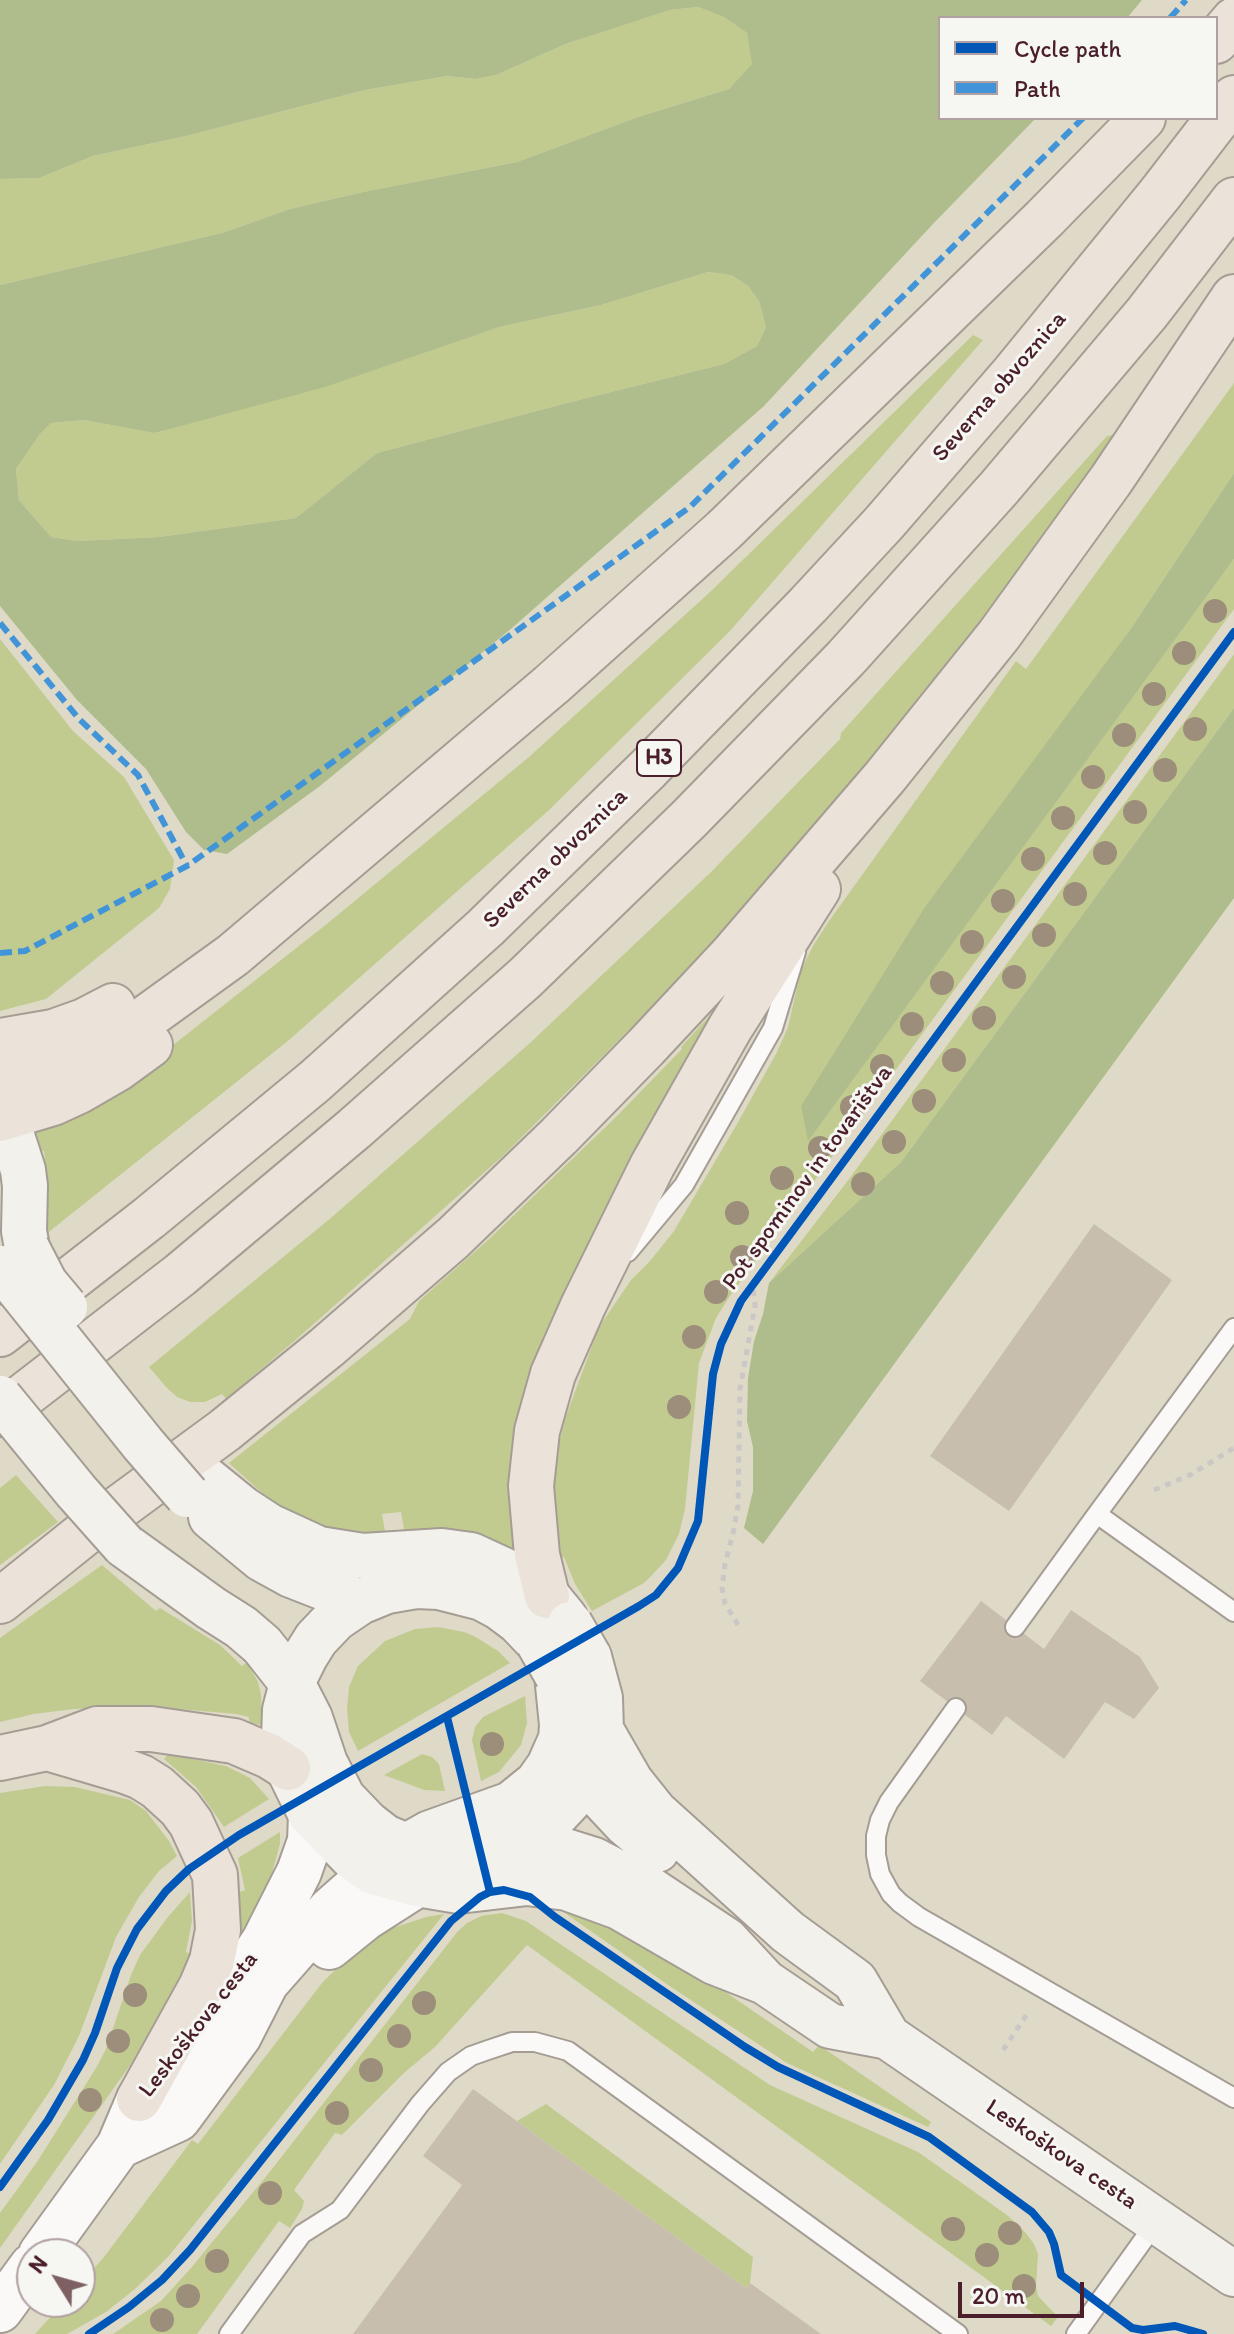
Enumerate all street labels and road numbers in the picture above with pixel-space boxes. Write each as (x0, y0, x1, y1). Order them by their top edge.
street label: Severna obvoznica (927, 306, 1073, 468)
road number: H3 (637, 740, 681, 776)
street label: Severna obvoznica (478, 783, 634, 935)
street label: Pot spominov in tovarištva (717, 1060, 899, 1296)
street label: Leskoškova cesta (133, 1946, 265, 2104)
street label: Leskoškova cesta (980, 2094, 1142, 2216)

